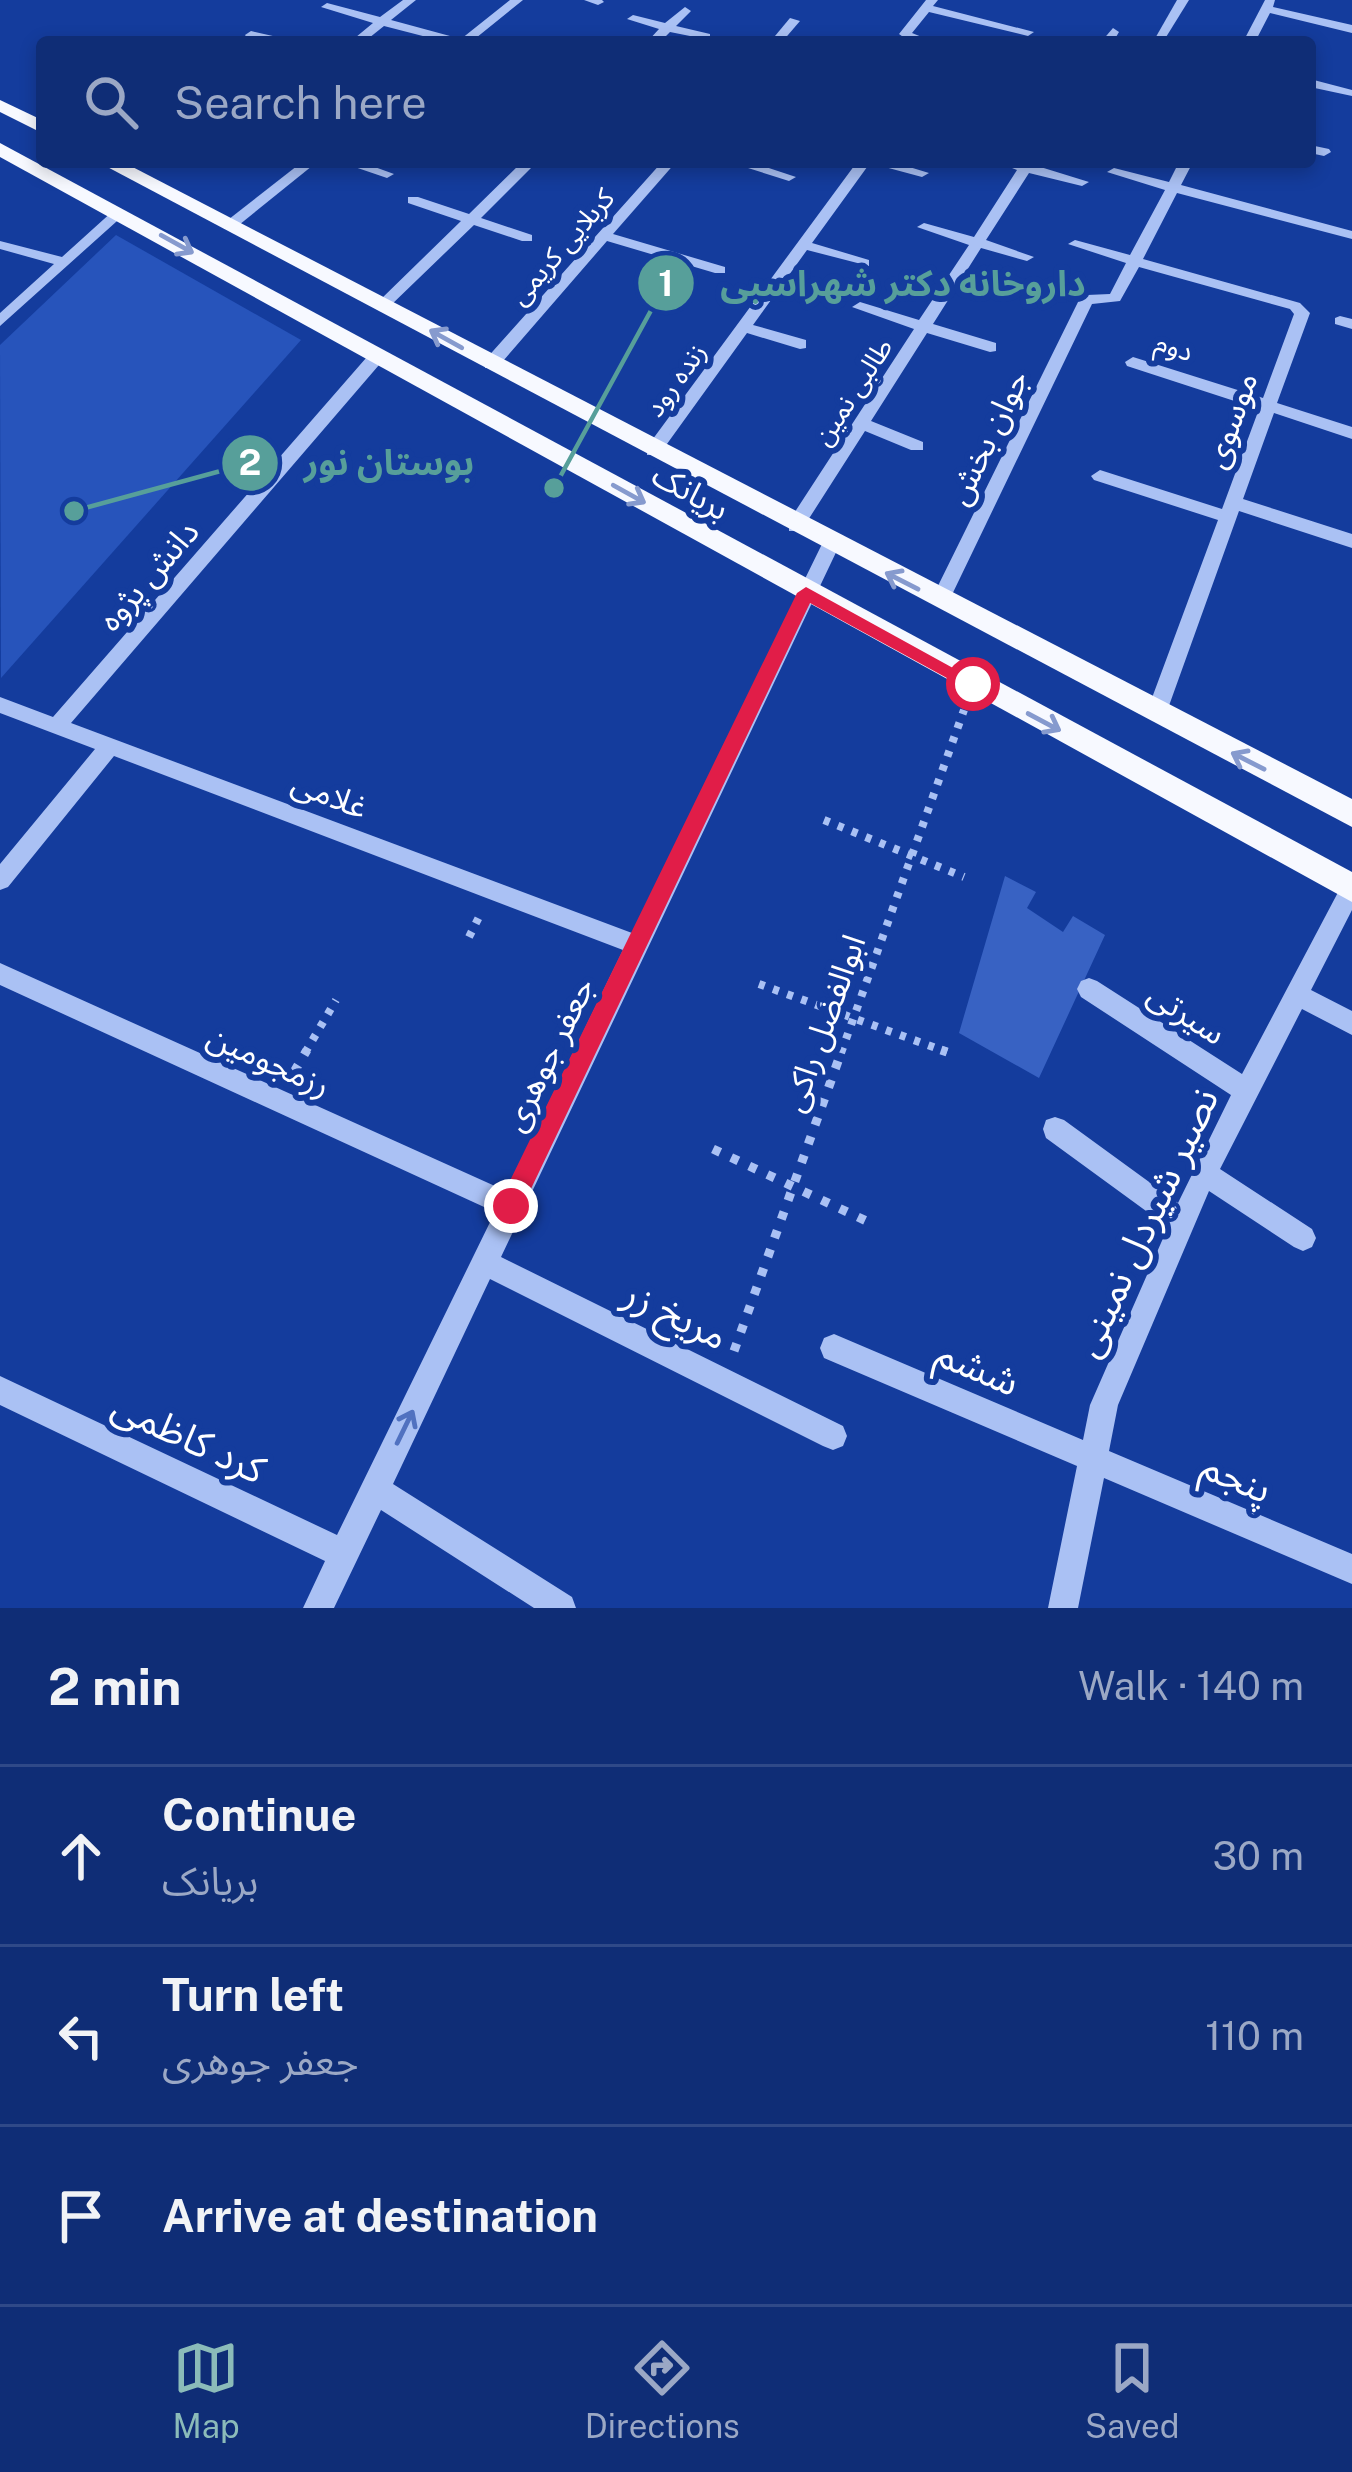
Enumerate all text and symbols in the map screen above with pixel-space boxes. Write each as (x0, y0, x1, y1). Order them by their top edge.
search box (36, 36, 1316, 168)
icon: search (78, 69, 144, 135)
text: Search here (174, 76, 427, 129)
street label: کربلایی کریمی (502, 181, 622, 312)
one-way arrow (159, 233, 194, 256)
callout: داروخانه دکتر شهراسبی (636, 247, 1109, 319)
text: 1 (658, 262, 674, 304)
text: داروخانه دکتر شهراسبی (720, 262, 1086, 305)
street label: دوم (1150, 325, 1197, 372)
one-way arrow (429, 327, 464, 350)
street label: طالبی نمین (806, 332, 900, 452)
street label: زنده رود (638, 336, 713, 423)
street label: جوان بخش (938, 363, 1037, 511)
street label: موسوی (1195, 367, 1266, 474)
callout: بوستان نور (220, 427, 498, 499)
text: 2 (239, 441, 261, 483)
text: بوستان نور (302, 441, 474, 484)
street label: بریانک (646, 455, 736, 528)
one-way arrow (610, 483, 645, 506)
street label: دانش پژوه (90, 512, 209, 640)
one-way arrow (885, 568, 920, 591)
route start (946, 657, 1000, 711)
one-way arrow (1025, 711, 1060, 734)
one-way arrow (1231, 749, 1266, 772)
street label: غلامی (286, 762, 373, 827)
street label: ابوالفضل راکی (773, 929, 874, 1117)
street label: جعفر جوهری (495, 971, 602, 1137)
street label: سیرتی (1141, 974, 1233, 1053)
street label: رزمجومین (201, 1016, 336, 1105)
street label: نصیر شیردل نمینی (1063, 1080, 1227, 1364)
route end (484, 1179, 538, 1233)
street label: مریخ زر (613, 1269, 735, 1365)
street label: ششم (927, 1329, 1026, 1411)
street label: کرد کاظمی (105, 1382, 274, 1493)
one-way arrow (395, 1410, 417, 1446)
street label: پنجم (1192, 1442, 1279, 1519)
text: 2 min (48, 1657, 182, 1716)
text: Walk · 140 m (1078, 1663, 1304, 1709)
text: Continue (162, 1788, 356, 1841)
icon: ahead (48, 1823, 114, 1889)
text: 30 m (1213, 1833, 1304, 1879)
text: بریانک (162, 1858, 258, 1904)
text: Turn left (162, 1968, 344, 2021)
icon: left (48, 2003, 114, 2069)
text: 110 m (1205, 2013, 1304, 2059)
text: جعفر جوهری (162, 2038, 358, 2084)
icon: arrive (48, 2183, 114, 2249)
text: Arrive at destination (162, 2189, 598, 2242)
tab: Map (173, 2335, 240, 2445)
tab: Directions (585, 2335, 740, 2445)
tab: Saved (1085, 2335, 1179, 2445)

